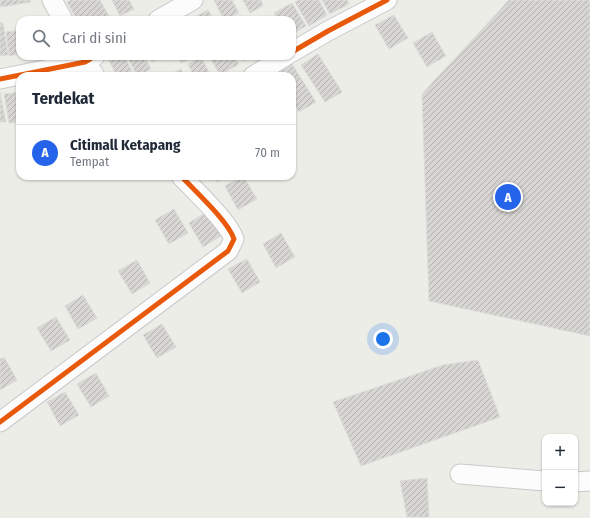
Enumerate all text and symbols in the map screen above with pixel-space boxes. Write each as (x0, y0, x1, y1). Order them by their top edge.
search box (16, 16, 296, 60)
icon: search (30, 27, 52, 49)
text: Cari di sini (62, 29, 127, 47)
text: Terdekat (32, 88, 94, 109)
text: Citimall Ketapang (70, 136, 180, 154)
text: A (41, 145, 49, 160)
text: 70 m (255, 145, 280, 160)
text: Tempat (70, 154, 109, 169)
pin: A (495, 182, 521, 212)
your location (373, 329, 393, 349)
map controls (542, 434, 578, 506)
button: + (542, 434, 578, 470)
button: − (542, 470, 578, 506)

